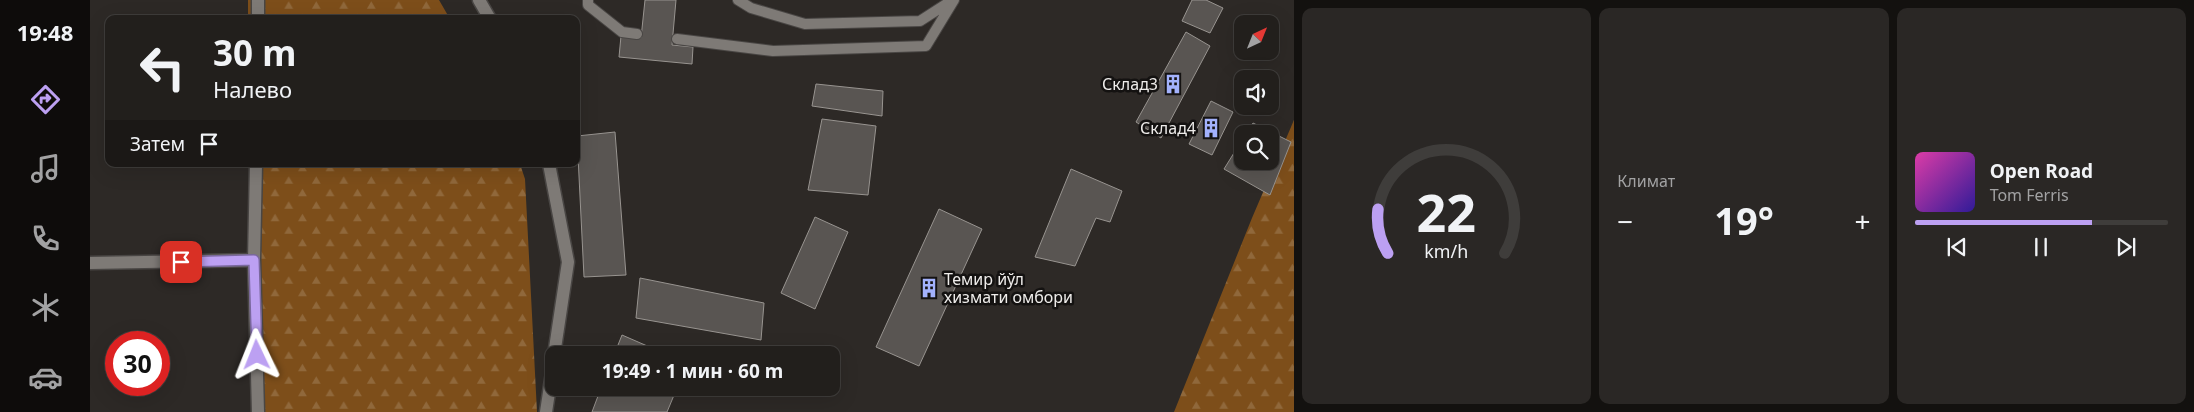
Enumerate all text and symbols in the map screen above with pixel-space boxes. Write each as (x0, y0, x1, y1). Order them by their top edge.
north arrow (1234, 15, 1279, 60)
map controls (1234, 15, 1279, 170)
text: 19:48 (17, 17, 73, 47)
text: 30 m (213, 29, 296, 76)
icon: left (130, 35, 195, 100)
button: sound (1234, 70, 1279, 115)
place label: Склад3 (1102, 73, 1158, 95)
building icon: Склад3 (1162, 73, 1184, 95)
text: Налево (213, 74, 292, 104)
icon: directions (28, 82, 63, 117)
place label: Склад4 (1140, 117, 1196, 139)
building icon: Склад4 (1200, 117, 1222, 139)
button: search (1234, 125, 1279, 170)
icon: arrive (195, 130, 223, 158)
text: Затем (130, 131, 185, 157)
icon: music (28, 151, 63, 186)
text: Open Road (1990, 158, 2093, 184)
text: Климат (1617, 170, 1675, 192)
text: 22 (1417, 176, 1476, 247)
text: Tom Ferris (1990, 184, 2069, 206)
text: 19° (1714, 194, 1774, 246)
text: − (1617, 202, 1633, 240)
text: + (1855, 202, 1871, 240)
icon: phone (28, 221, 63, 256)
icon: previous (1943, 233, 1971, 261)
icon: pause (2027, 233, 2055, 261)
icon: next (2112, 233, 2140, 261)
text: km/h (1425, 239, 1469, 263)
pin (160, 241, 202, 283)
icon: arrive (167, 248, 195, 276)
place label: Темир йўл хизмати омбори (944, 268, 1073, 308)
building icon: Темир йўл хизмати омбори (918, 277, 940, 299)
icon: climate (28, 290, 63, 325)
position arrow (230, 328, 282, 380)
speed limit sign: 30 (105, 331, 170, 396)
text: 19:49 · 1 мин · 60 m (602, 358, 783, 384)
icon: car (28, 360, 63, 395)

